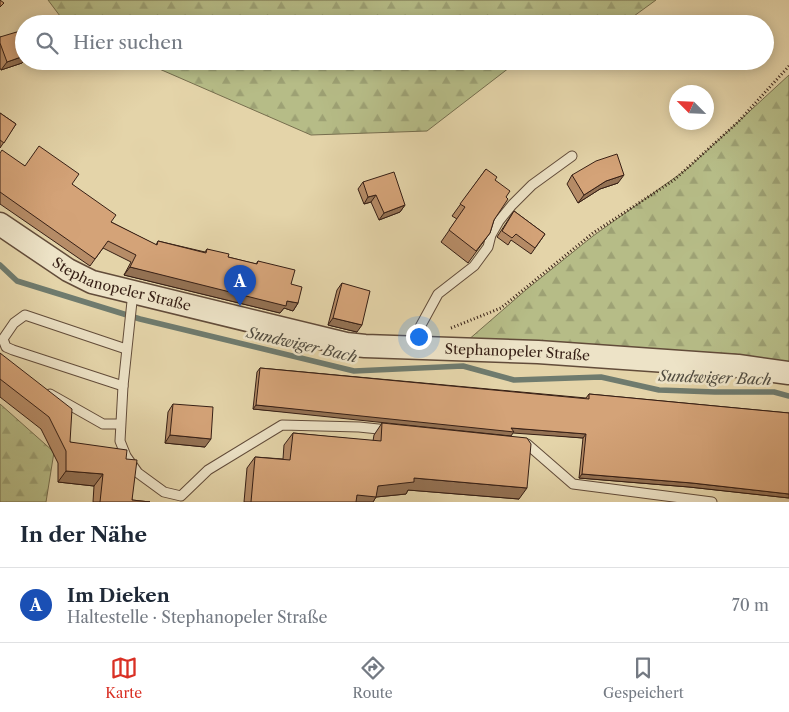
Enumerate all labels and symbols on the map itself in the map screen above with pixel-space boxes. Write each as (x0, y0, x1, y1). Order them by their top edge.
north arrow (669, 85, 714, 130)
street label: Stephanopeler Straße (49, 253, 193, 315)
pin: A (224, 265, 256, 306)
water label: Sundwiger Bach (244, 322, 359, 366)
your location (406, 324, 432, 350)
street label: Stephanopeler Straße (444, 340, 591, 365)
water label: Sundwiger Bach (657, 366, 772, 389)

